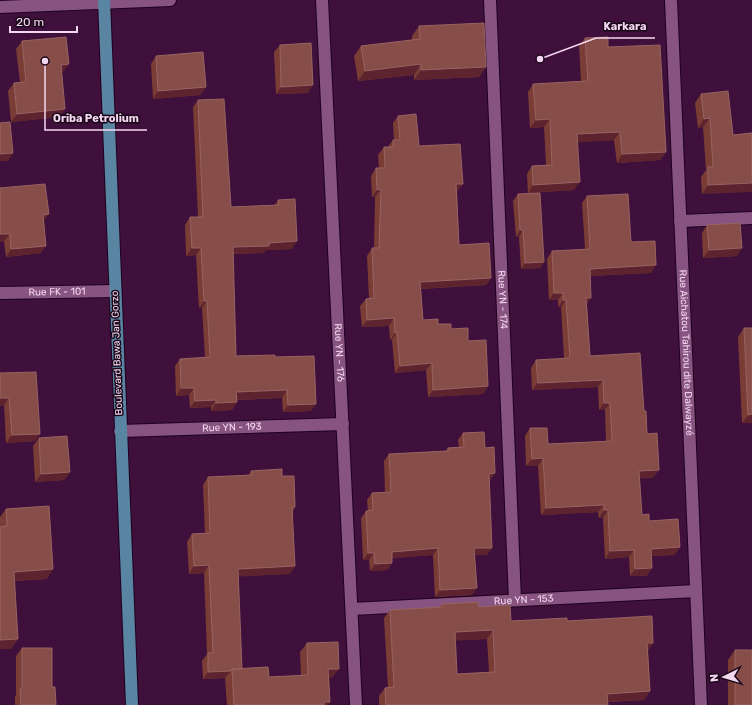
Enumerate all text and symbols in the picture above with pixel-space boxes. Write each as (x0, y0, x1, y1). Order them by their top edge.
scale bar (10, 8, 77, 34)
text: 20 m (16, 15, 44, 29)
callout: Karkara (596, 15, 655, 38)
text: Karkara (604, 20, 646, 33)
callout: Oriba Petrolium (45, 107, 147, 130)
text: Oriba Petrolium (53, 112, 139, 125)
street label: Rue Aichatou Tahirou dite Dalwayzé (676, 269, 696, 436)
street label: Rue YN - 174 (495, 270, 510, 329)
street label: Rue FK - 101 (28, 286, 86, 299)
street label: Boulevard Bawa Jan Gorzo (109, 290, 125, 416)
street label: Rue YN - 176 (332, 323, 346, 382)
street label: Rue YN - 193 (202, 421, 262, 434)
street label: Rue YN - 153 (494, 592, 554, 608)
north arrow (704, 657, 744, 697)
text: N (708, 673, 721, 682)

